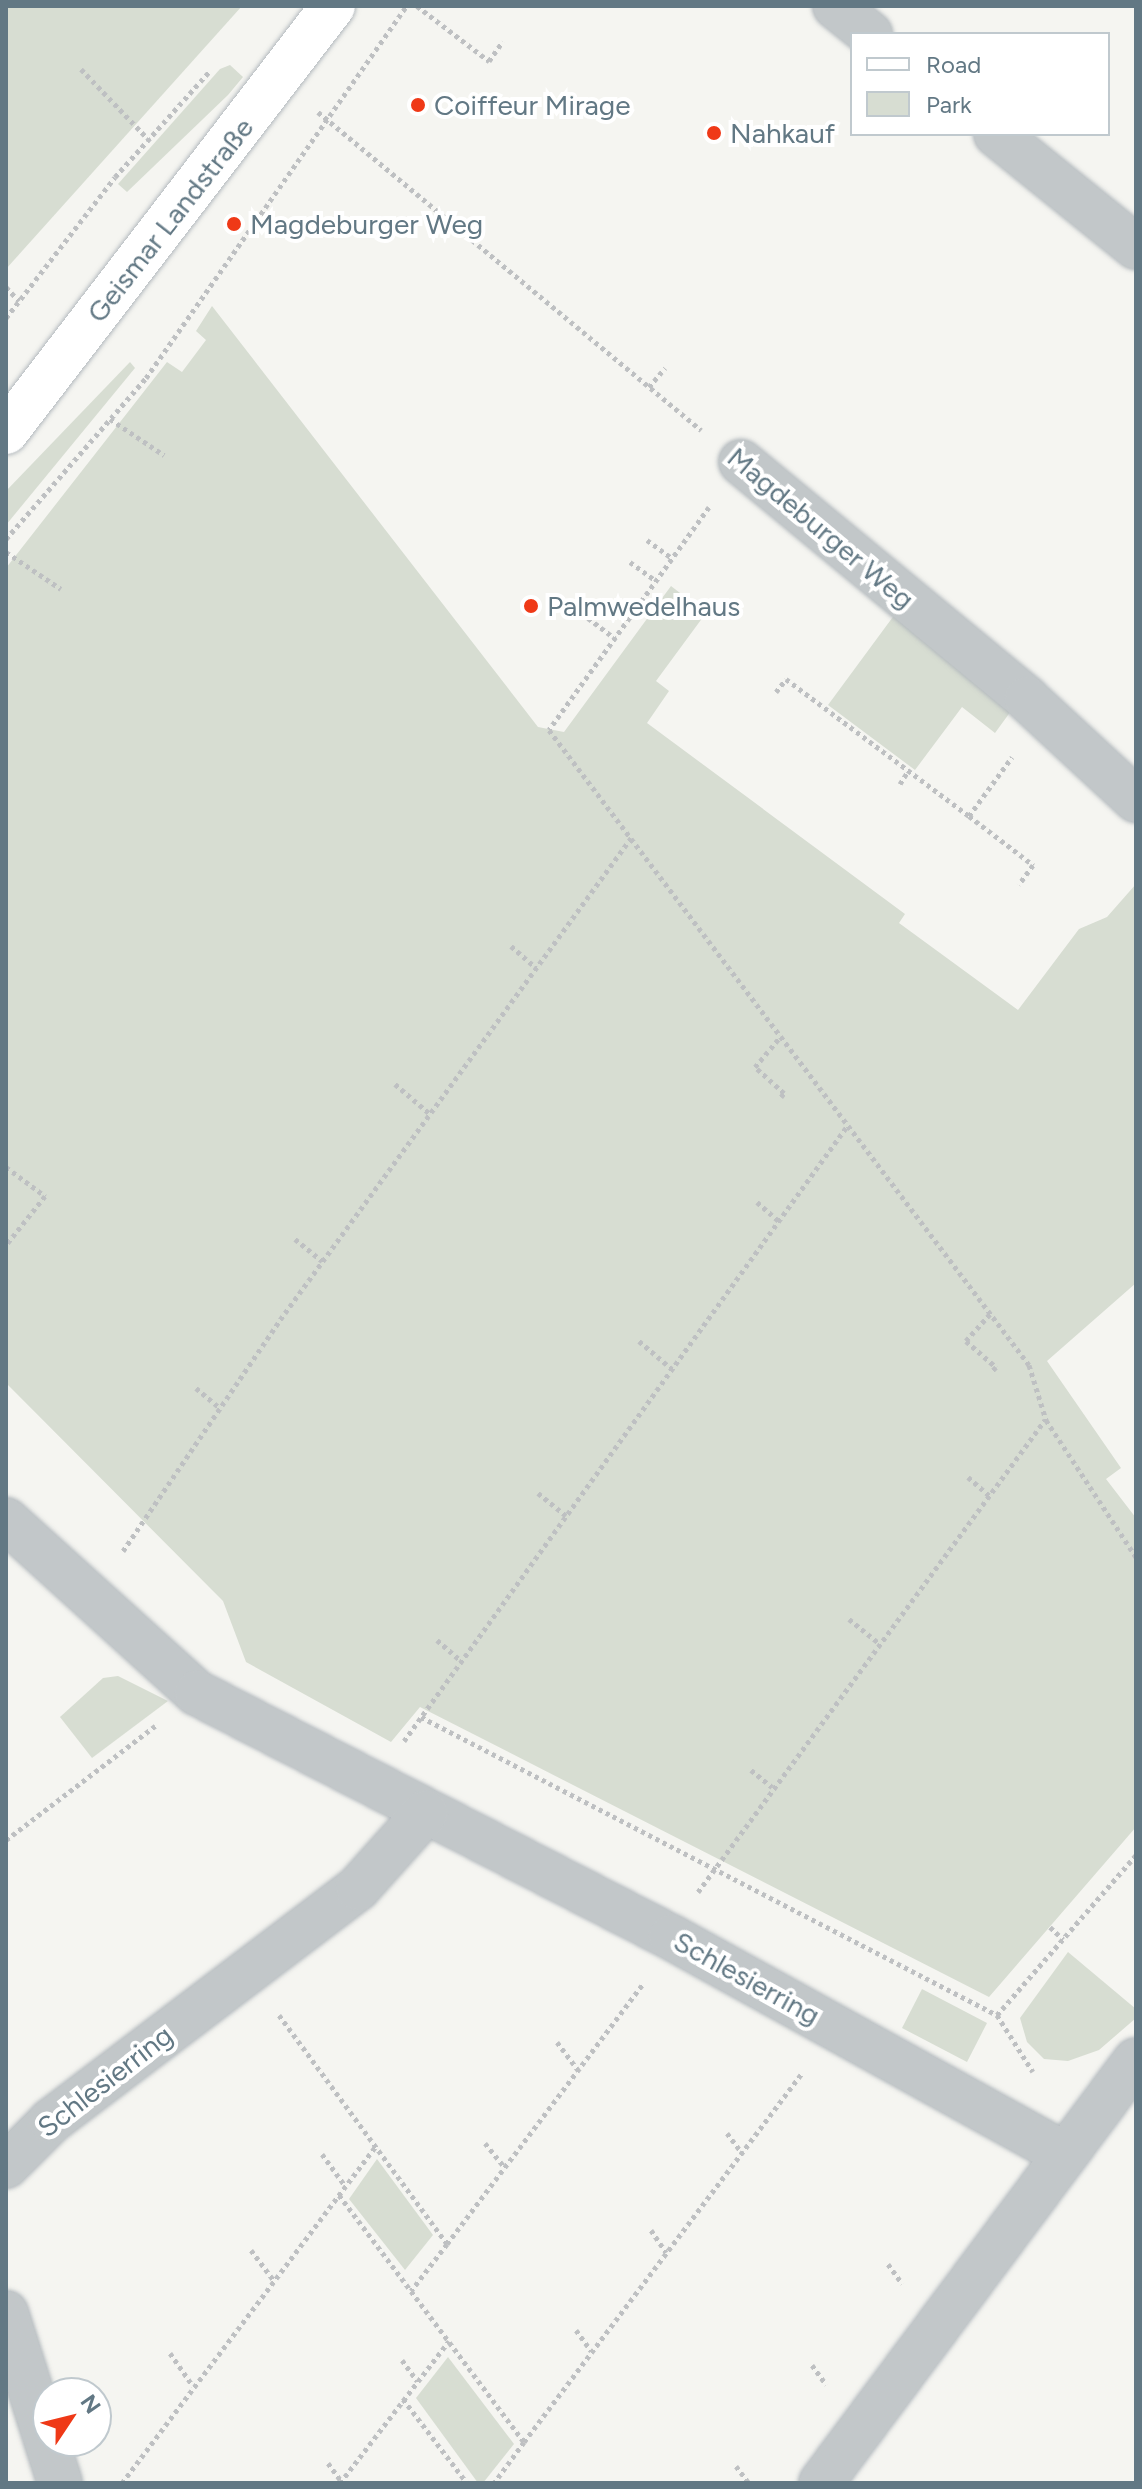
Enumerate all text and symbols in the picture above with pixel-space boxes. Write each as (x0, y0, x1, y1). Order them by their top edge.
legend (850, 32, 1110, 136)
text: Road (926, 50, 981, 79)
place label: Coiffeur Mirage (434, 88, 630, 122)
text: Park (926, 90, 972, 119)
marker: Coiffeur Mirage (409, 96, 427, 114)
street label: Geismar Landstraße (80, 111, 260, 329)
place label: Nahkauf (730, 116, 835, 150)
marker: Nahkauf (705, 124, 723, 142)
place label: Magdeburger Weg (250, 207, 483, 241)
marker: Magdeburger Weg (225, 215, 243, 233)
street label: Magdeburger Weg (721, 440, 921, 616)
place label: Palmwedelhaus (547, 589, 740, 623)
marker: Palmwedelhaus (522, 597, 540, 615)
street label: Schlesierring (668, 1924, 826, 2032)
street label: Schlesierring (31, 2018, 179, 2144)
north arrow (32, 2377, 112, 2457)
text: N (74, 2389, 106, 2419)

